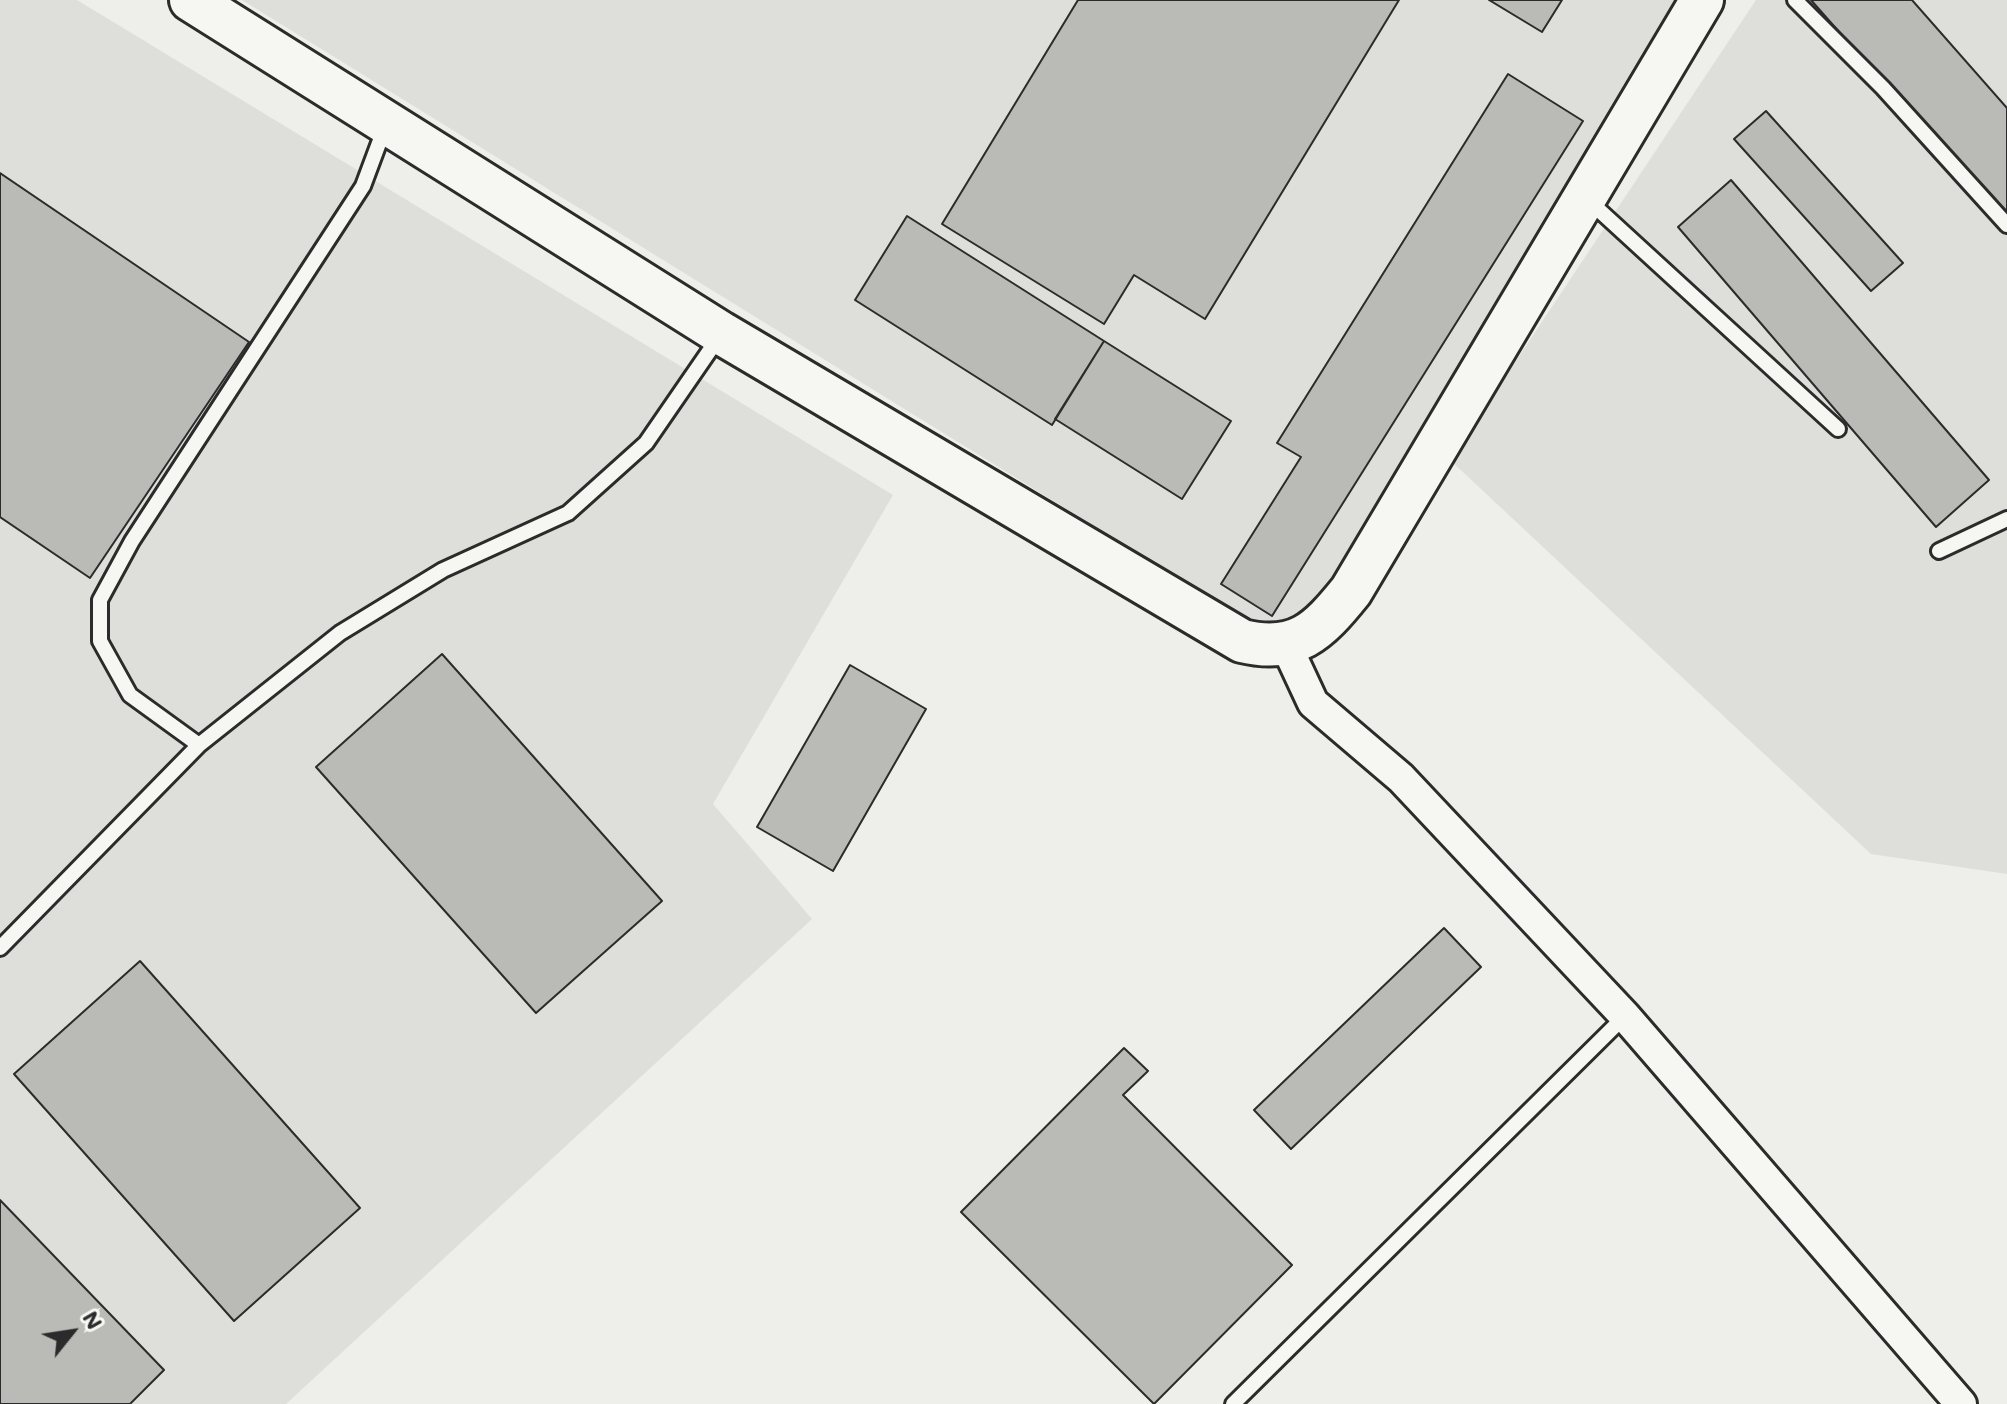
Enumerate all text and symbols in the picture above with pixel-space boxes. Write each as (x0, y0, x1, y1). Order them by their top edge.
north arrow (32, 1292, 112, 1372)
text: N (76, 1305, 110, 1334)

